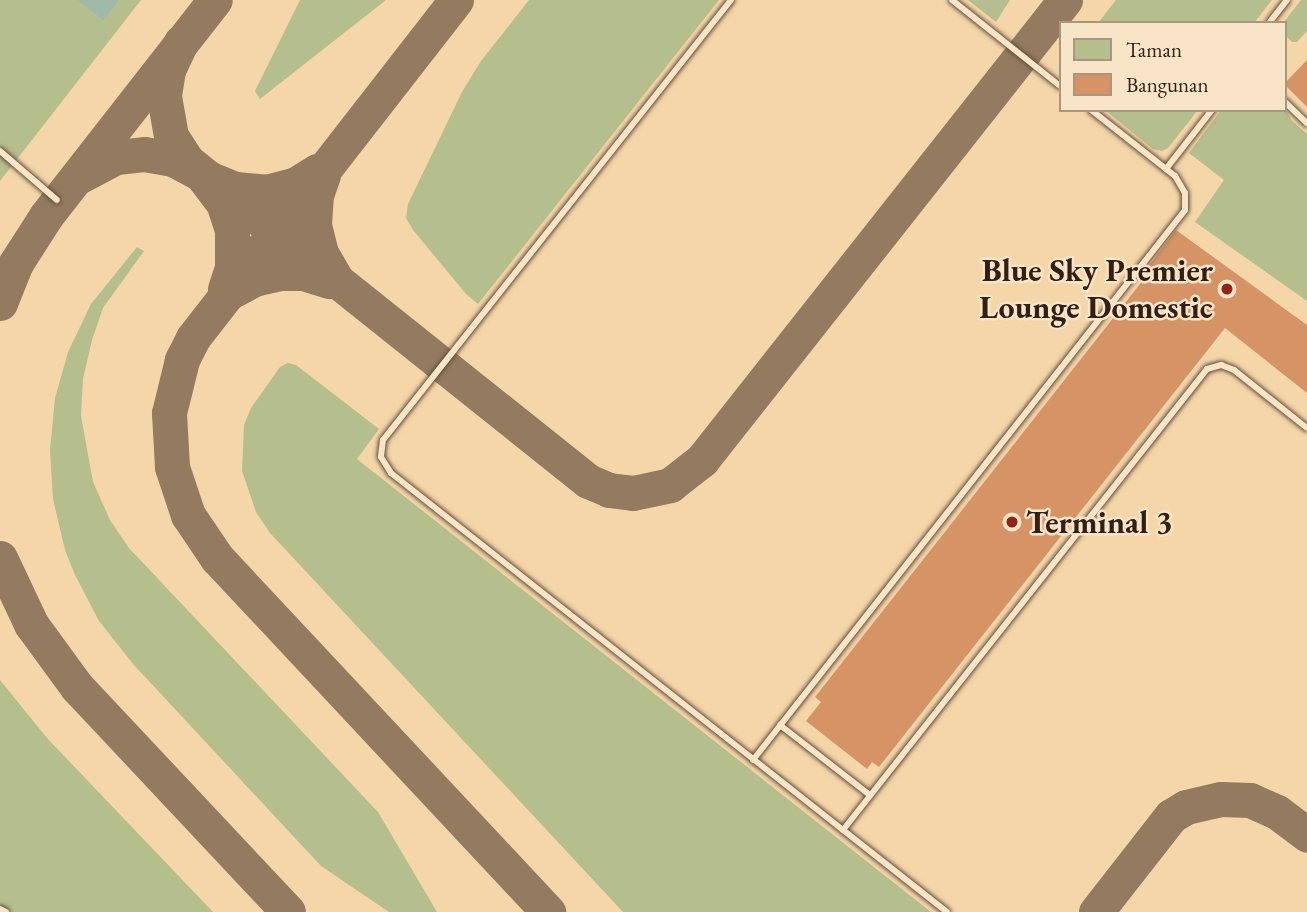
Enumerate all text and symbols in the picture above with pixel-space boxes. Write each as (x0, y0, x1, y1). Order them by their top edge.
legend (1058, 21, 1286, 112)
text: Taman (1126, 36, 1182, 63)
text: Bangunan (1126, 71, 1209, 98)
place label: Blue Sky Premier Lounge Domestic (979, 252, 1213, 327)
marker: Blue Sky Premier Lounge Domestic (1219, 281, 1235, 297)
place label: Terminal 3 (1026, 503, 1173, 541)
marker: Terminal 3 (1004, 514, 1020, 530)

